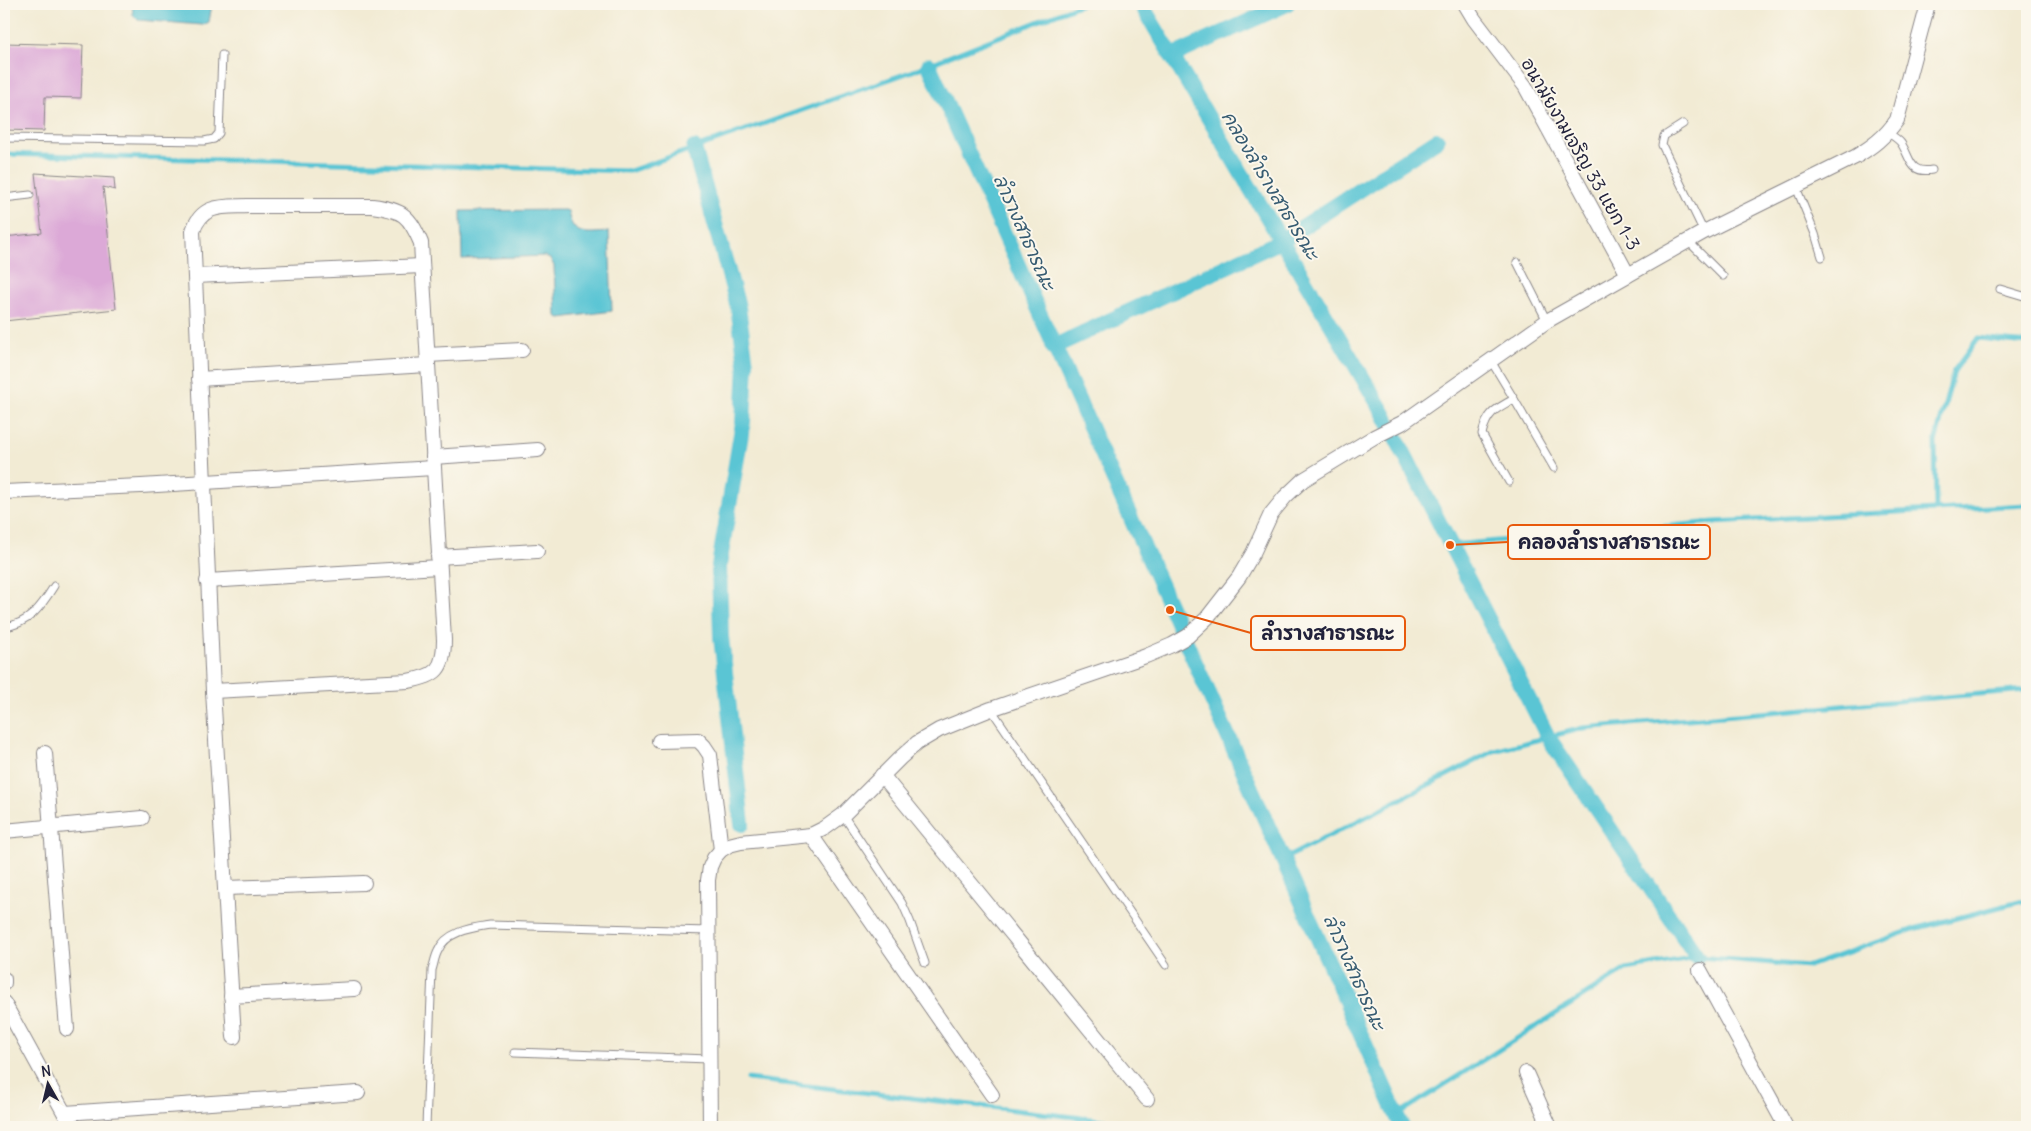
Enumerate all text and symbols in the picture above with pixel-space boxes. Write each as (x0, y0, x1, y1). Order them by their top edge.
street label: อนามัยงามเจริญ 33 แยก 1-3 (1516, 54, 1646, 254)
water label: คลองลำรางสาธารณะ (1217, 106, 1326, 265)
water label: ลำรางสาธารณะ (989, 170, 1062, 295)
callout: คลองลำรางสาธารณะ (1508, 525, 1710, 559)
text: คลองลำรางสาธารณะ (1518, 529, 1700, 554)
callout: ลำรางสาธารณะ (1251, 616, 1405, 650)
text: ลำรางสาธารณะ (1261, 620, 1395, 645)
water label: ลำรางสาธารณะ (1319, 910, 1392, 1035)
north arrow (22, 1058, 72, 1108)
text: N (40, 1062, 52, 1081)

